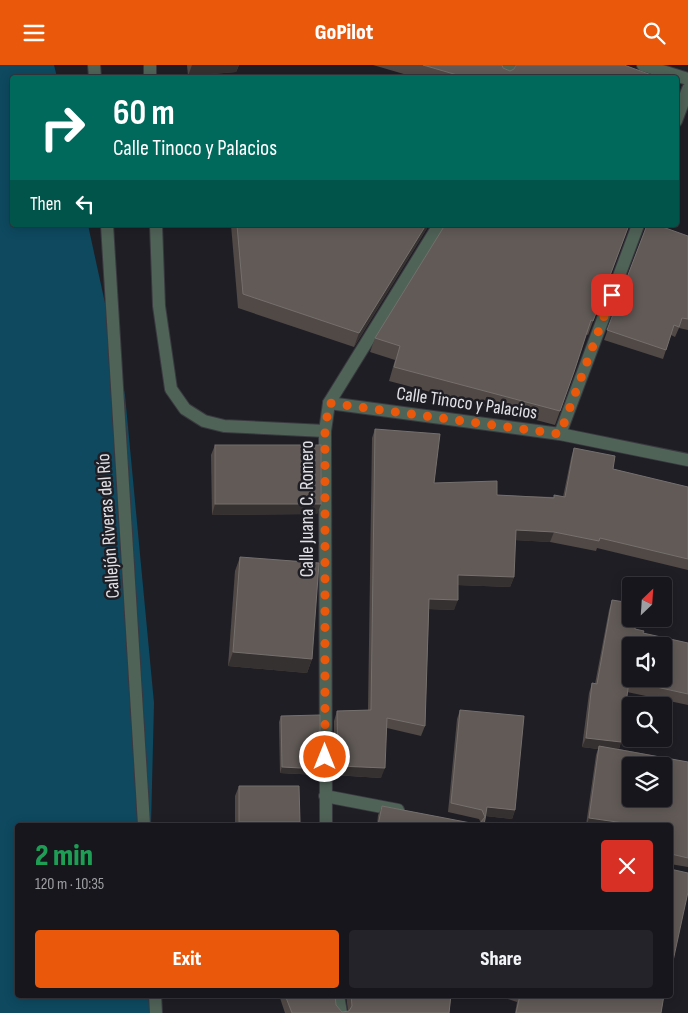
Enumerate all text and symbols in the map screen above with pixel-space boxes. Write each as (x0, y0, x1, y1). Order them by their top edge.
icon: menu (20, 19, 48, 47)
text: GoPilot (315, 19, 373, 46)
icon: search (640, 19, 668, 47)
text: 60 m (113, 92, 175, 135)
icon: right (30, 95, 95, 160)
text: Calle Tinoco y Palacios (113, 135, 277, 162)
icon: left (71, 190, 99, 218)
text: Then (30, 193, 61, 216)
pin (591, 274, 633, 316)
icon: arrive (598, 281, 626, 309)
street label: Calle Tinoco y Palacios (395, 382, 539, 425)
street label: Calle Juana C. Romero (296, 441, 319, 577)
street label: Callejón Riveras del Río (92, 453, 125, 599)
north arrow (622, 577, 672, 627)
map controls (622, 577, 672, 807)
button: sound (622, 637, 672, 687)
button: search (622, 697, 672, 747)
position arrow (298, 730, 350, 782)
button: layers (622, 757, 672, 807)
text: 2 min (35, 838, 93, 874)
button: close (601, 840, 653, 892)
text: 120 m · 10:35 (35, 875, 104, 894)
button: Exit (35, 930, 339, 988)
button: Share (349, 930, 653, 988)

